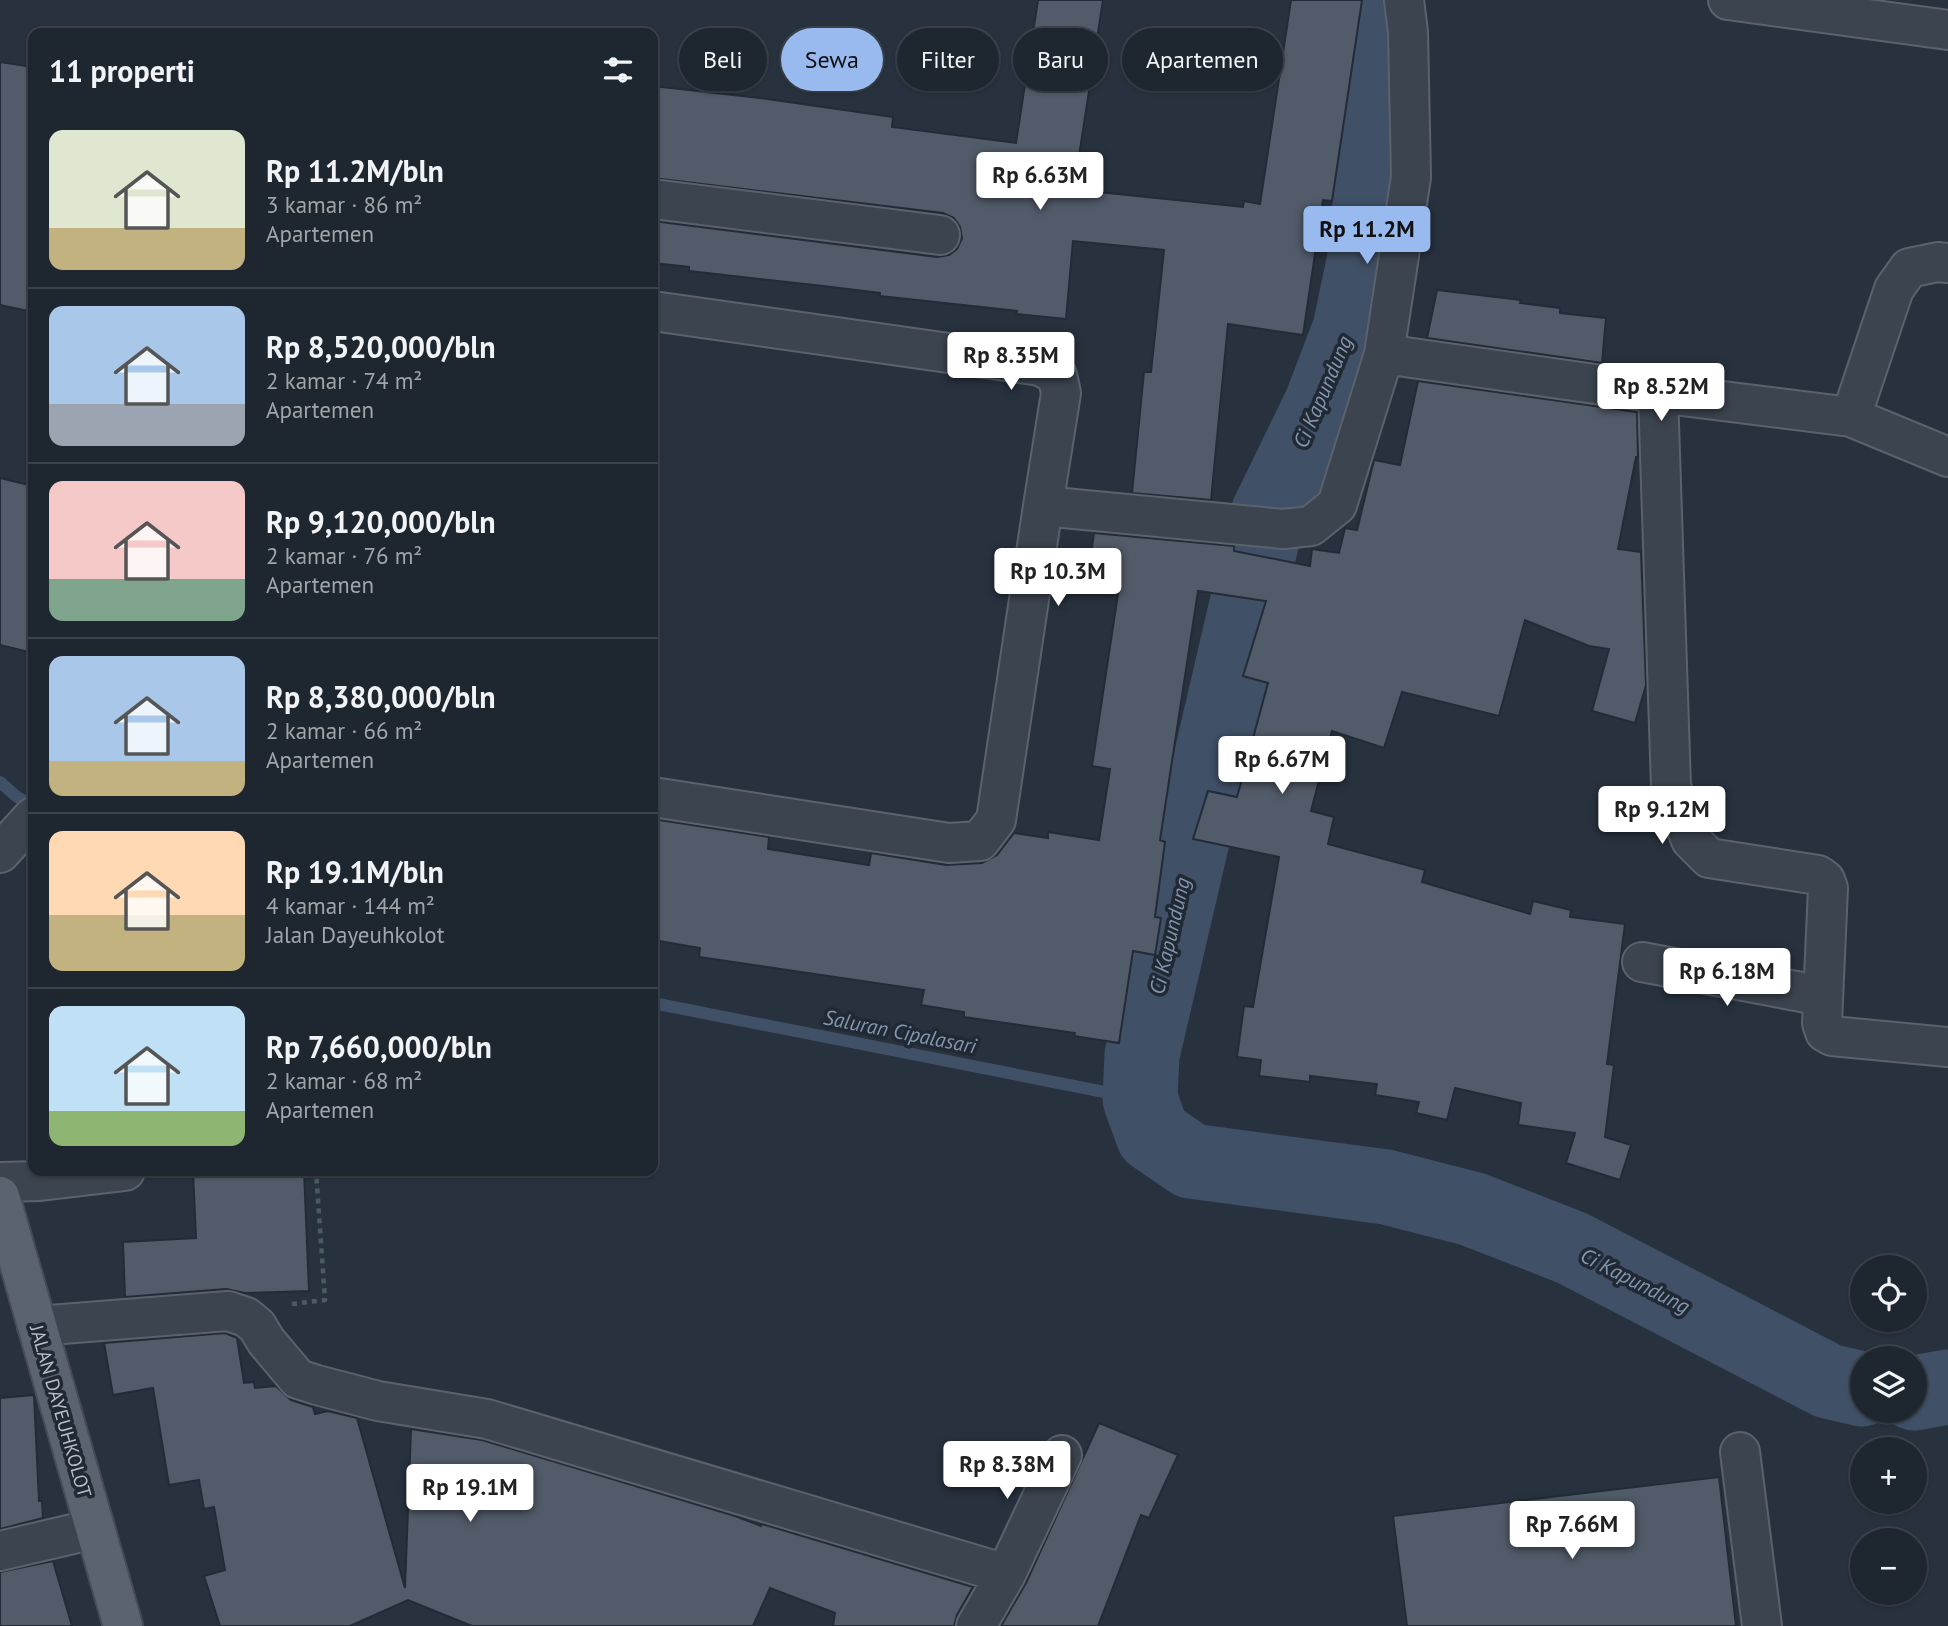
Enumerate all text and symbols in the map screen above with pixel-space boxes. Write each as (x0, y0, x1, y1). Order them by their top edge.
chip: Beli (679, 28, 767, 91)
chip: Sewa (781, 28, 883, 91)
chip: Filter (897, 28, 999, 91)
chip: Baru (1013, 28, 1108, 91)
chip: Apartemen (1122, 28, 1283, 91)
text: 11 properti (49, 51, 195, 90)
icon: filters (599, 51, 637, 89)
text: Rp 11.2M/bln (266, 151, 444, 190)
pin: Rp 6.63M (968, 152, 1112, 212)
icon: home (105, 158, 189, 242)
text: Rp 6.63M (992, 160, 1088, 189)
text: 3 kamar · 86 m² (266, 190, 422, 219)
pin: Rp 11.2M (1295, 206, 1439, 266)
text: Rp 11.2M (1319, 214, 1415, 243)
text: Apartemen (266, 219, 374, 248)
text: Rp 8,520,000/bln (266, 327, 496, 366)
water label: Ci Kapundung (1287, 331, 1358, 452)
pin: Rp 8.35M (939, 332, 1083, 392)
icon: home (105, 334, 189, 418)
text: Rp 8.35M (963, 340, 1059, 369)
pin: Rp 8.52M (1589, 364, 1733, 423)
text: 2 kamar · 74 m² (266, 366, 422, 395)
text: Rp 8.52M (1613, 371, 1709, 400)
text: Apartemen (266, 395, 374, 424)
text: Rp 9,120,000/bln (266, 502, 496, 541)
icon: home (105, 509, 189, 593)
text: 2 kamar · 76 m² (266, 541, 422, 570)
pin: Rp 10.3M (986, 548, 1130, 608)
text: Rp 10.3M (1010, 556, 1106, 585)
text: Apartemen (266, 570, 374, 599)
text: Rp 8,380,000/bln (266, 677, 496, 716)
icon: home (105, 684, 189, 768)
text: 2 kamar · 66 m² (266, 716, 422, 745)
pin: Rp 6.67M (1210, 736, 1354, 796)
text: Rp 6.67M (1234, 744, 1330, 773)
text: Apartemen (266, 745, 374, 774)
pin: Rp 9.12M (1590, 786, 1734, 846)
text: Rp 9.12M (1614, 794, 1710, 823)
text: Rp 19.1M/bln (266, 852, 444, 891)
icon: home (105, 859, 189, 943)
water label: Ci Kapundung (1143, 874, 1196, 997)
text: 4 kamar · 144 m² (266, 891, 435, 920)
text: Jalan Dayeuhkolot (266, 920, 444, 949)
pin: Rp 6.18M (1655, 948, 1799, 1008)
text: Rp 6.18M (1679, 956, 1775, 985)
water label: Saluran Cipalasari (821, 1003, 979, 1060)
text: Rp 7,660,000/bln (266, 1027, 492, 1066)
icon: home (105, 1034, 189, 1118)
text: 2 kamar · 68 m² (266, 1066, 422, 1095)
text: Apartemen (266, 1095, 374, 1124)
water label: Ci Kapundung (1576, 1241, 1695, 1320)
map controls (1850, 1255, 1927, 1605)
button: locate (1850, 1255, 1927, 1332)
street label: JALAN DAYEUHKOLOT (25, 1321, 97, 1500)
button: layers (1850, 1346, 1927, 1423)
button: + (1850, 1437, 1927, 1514)
pin: Rp 8.38M (935, 1442, 1079, 1501)
text: Rp 8.38M (959, 1449, 1055, 1478)
pin: Rp 19.1M (398, 1464, 542, 1524)
text: Rp 19.1M (422, 1472, 518, 1501)
pin: Rp 7.66M (1500, 1502, 1644, 1561)
text: Rp 7.66M (1526, 1509, 1618, 1538)
button: − (1850, 1528, 1927, 1605)

